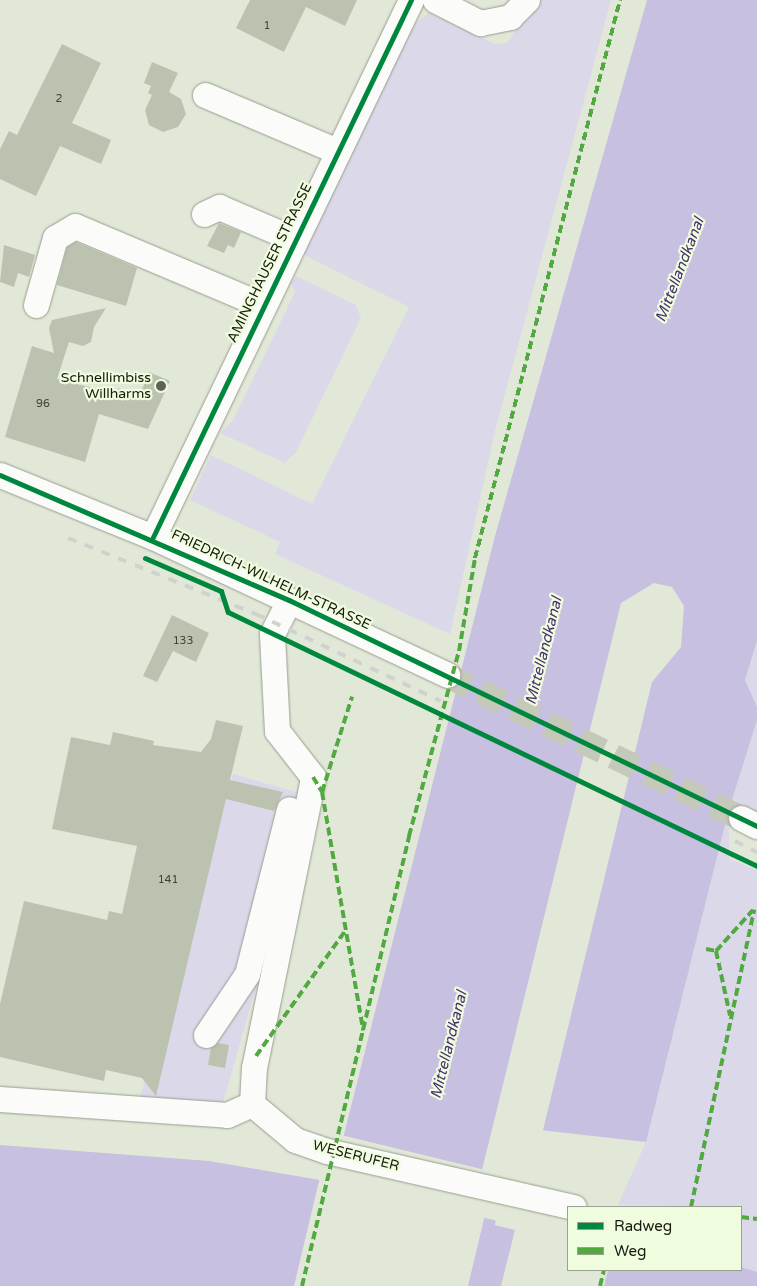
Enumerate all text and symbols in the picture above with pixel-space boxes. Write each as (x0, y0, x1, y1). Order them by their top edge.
house number: 1 (264, 19, 270, 33)
house number: 2 (56, 92, 62, 106)
street label: AMINGHAUSER STRASSE (224, 180, 316, 346)
water label: Mittellandkanal (652, 215, 708, 325)
place label: Schnellimbiss Willharms (61, 370, 151, 402)
marker: Schnellimbiss Willharms (155, 380, 167, 392)
house number: 96 (36, 397, 50, 411)
street label: FRIEDRICH-WILHELM-STRASSE (169, 526, 373, 634)
water label: Mittellandkanal (522, 595, 566, 707)
house number: 133 (173, 634, 193, 648)
house number: 141 (158, 873, 178, 887)
water label: Mittellandkanal (427, 989, 471, 1101)
street label: WESERUFER (311, 1137, 401, 1175)
legend (567, 1206, 742, 1271)
text: Radweg (614, 1217, 672, 1235)
text: Weg (614, 1242, 646, 1260)

